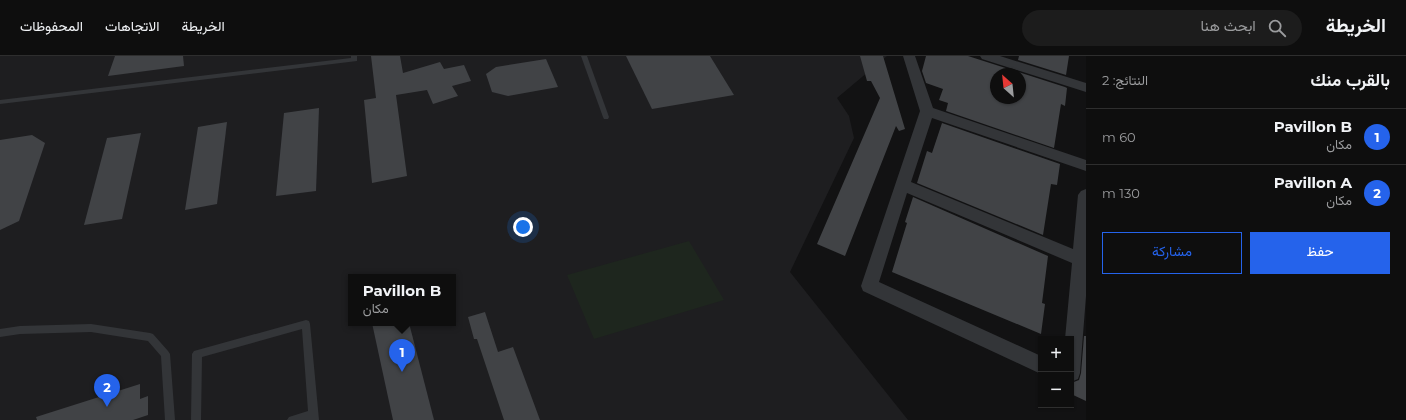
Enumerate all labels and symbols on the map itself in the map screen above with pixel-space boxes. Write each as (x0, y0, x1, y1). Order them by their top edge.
north arrow (990, 68, 1026, 104)
your location (513, 217, 533, 237)
pin: 1 (389, 339, 415, 372)
pin: 2 (94, 374, 120, 407)

